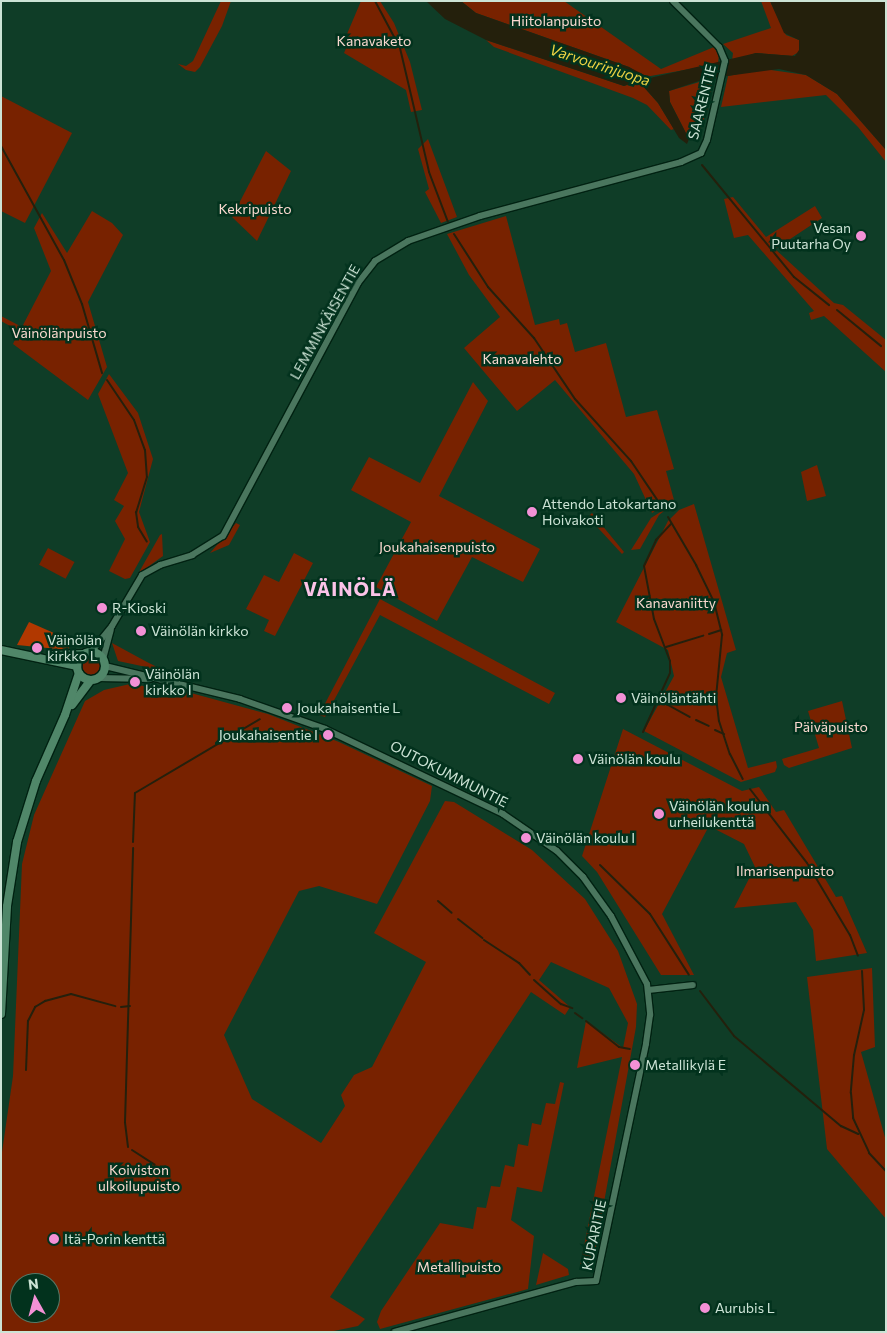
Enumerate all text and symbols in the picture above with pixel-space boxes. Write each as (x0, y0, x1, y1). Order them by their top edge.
park label: Hiitolanpuisto (511, 13, 601, 29)
park label: Kanavaketo (337, 33, 411, 49)
water label: Varvourinjuopa (547, 40, 653, 90)
street label: SAARENTIE (685, 63, 719, 141)
park label: Kekripuisto (218, 201, 292, 217)
place label: Vesan Puutarha Oy (771, 220, 851, 252)
marker: Vesan Puutarha Oy (855, 230, 867, 242)
street label: LEMMINKÄISENTIE (286, 262, 364, 382)
park label: Väinölänpuisto (11, 325, 107, 341)
park label: Kanavalehto (482, 351, 562, 367)
place label: Attendo Latokartano Hoivakoti (542, 496, 676, 528)
marker: Attendo Latokartano Hoivakoti (526, 506, 538, 518)
park label: Joukahaisenpuisto (379, 539, 495, 555)
district label: VÄINÖLÄ (303, 578, 397, 600)
park label: Kanavaniitty (636, 595, 716, 611)
place label: R-Kioski (112, 600, 166, 616)
marker: R-Kioski (96, 602, 108, 614)
place label: Väinölän kirkko (151, 623, 249, 639)
marker: Väinölän kirkko (135, 625, 147, 637)
place label: Väinölän kirkko L (47, 632, 102, 664)
marker: Väinölän kirkko L (31, 642, 43, 654)
place label: Väinölän kirkko I (145, 666, 200, 699)
marker: Väinölän kirkko I (129, 676, 141, 688)
place label: Väinöläntähti (631, 690, 716, 706)
marker: Väinöläntähti (615, 692, 627, 704)
place label: Joukahaisentie L (297, 700, 400, 716)
marker: Joukahaisentie L (281, 702, 293, 714)
park label: Päiväpuisto (794, 719, 868, 735)
place label: Joukahaisentie I (219, 727, 318, 743)
marker: Joukahaisentie I (322, 729, 334, 741)
street label: OUTOKUMMUNTIE (387, 737, 511, 811)
place label: Väinölän koulu (588, 751, 681, 767)
marker: Väinölän koulu (572, 753, 584, 765)
place label: Väinölän koulun urheilukenttä (669, 798, 770, 830)
marker: Väinölän koulun urheilukenttä (653, 808, 665, 820)
place label: Väinölän koulu I (536, 830, 635, 846)
marker: Väinölän koulu I (520, 832, 532, 844)
park label: Ilmarisenpuisto (736, 863, 834, 879)
place label: Metallikylä E (645, 1057, 726, 1073)
marker: Metallikylä E (629, 1059, 641, 1071)
park label: Koiviston ulkoilupuisto (98, 1162, 180, 1194)
street label: KUPARITIE (578, 1198, 610, 1272)
place label: Itä-Porin kenttä (64, 1231, 165, 1247)
marker: Itä-Porin kenttä (48, 1233, 60, 1245)
park label: Metallipuisto (417, 1259, 501, 1275)
north arrow (10, 1273, 60, 1323)
text: N (27, 1275, 39, 1293)
place label: Aurubis L (715, 1300, 775, 1316)
marker: Aurubis L (699, 1302, 711, 1314)

